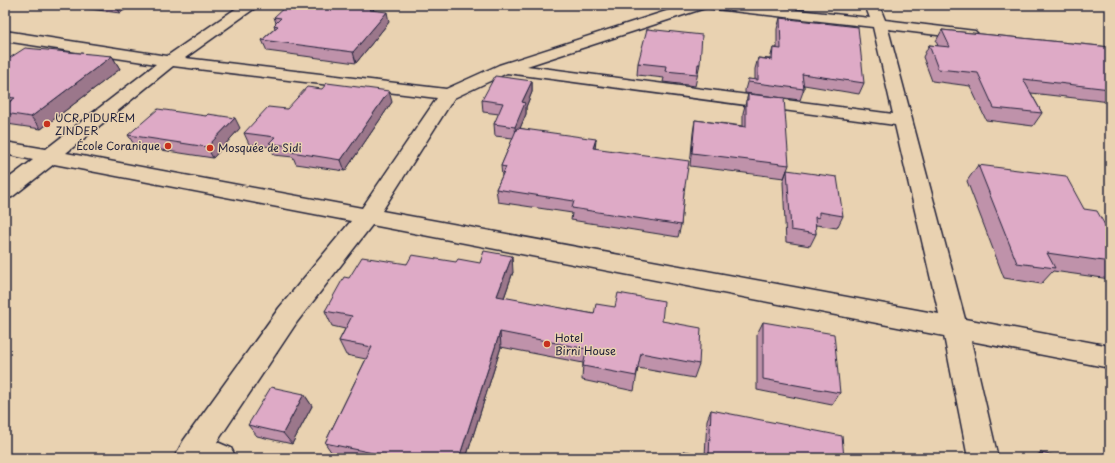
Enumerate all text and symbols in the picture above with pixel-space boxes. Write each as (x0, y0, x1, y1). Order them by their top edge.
place label: UCR PIDUREM ZINDER (55, 109, 135, 139)
marker: UCR PIDUREM ZINDER (42, 119, 52, 129)
place label: École Coranique (76, 137, 160, 154)
place label: Mosquée de Sidi (218, 139, 302, 156)
marker: École Coranique (163, 141, 173, 151)
marker: Mosquée de Sidi (205, 143, 215, 153)
place label: Hotel Birni House (555, 329, 616, 359)
marker: Hotel Birni House (542, 339, 552, 349)

